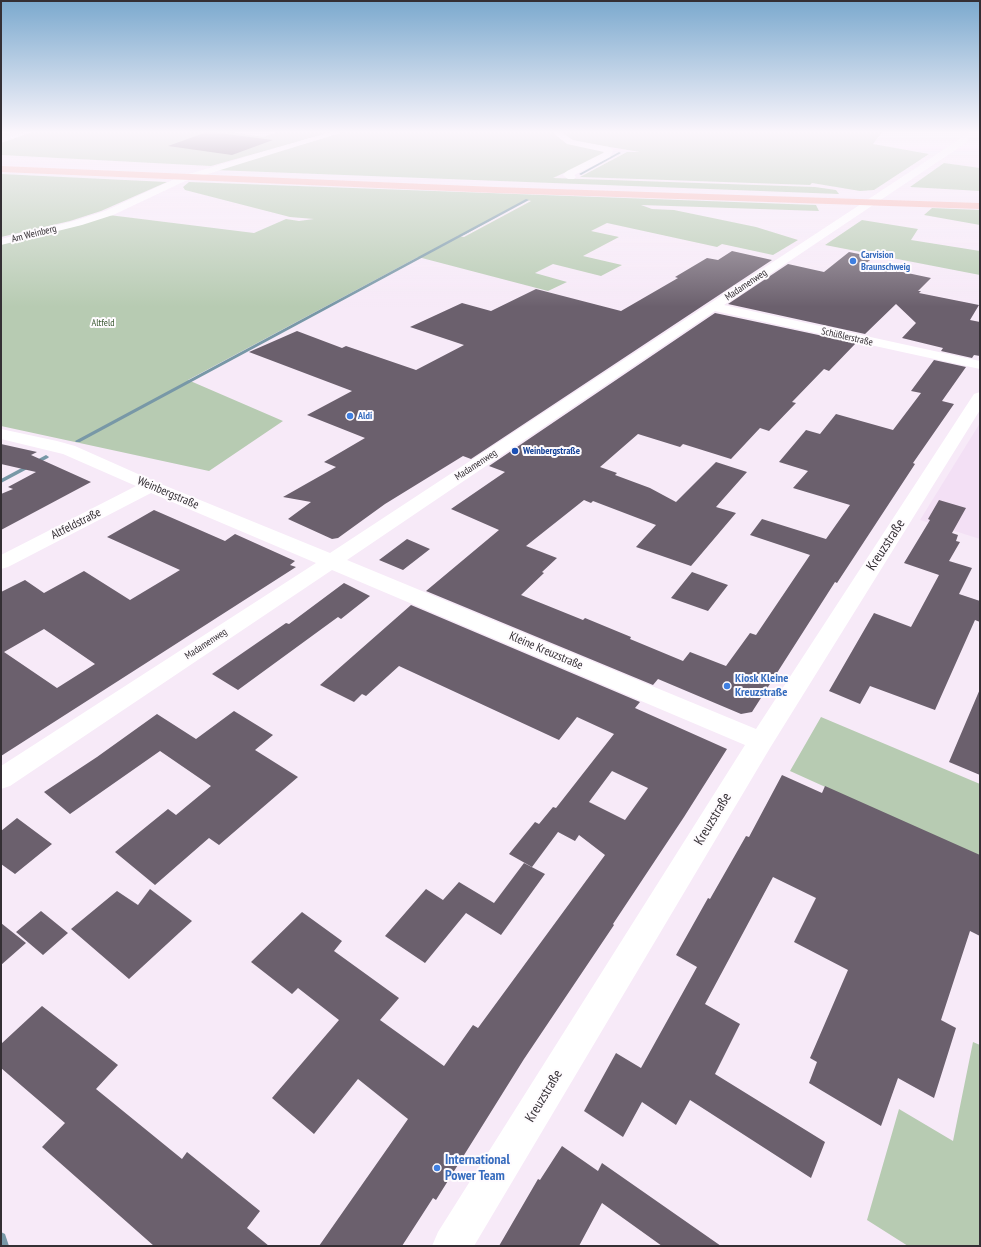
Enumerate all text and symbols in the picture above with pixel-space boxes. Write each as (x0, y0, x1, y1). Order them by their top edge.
street label: Am Weinberg (10, 223, 58, 245)
place label: Carvision Braunschweig (861, 249, 910, 272)
marker: Carvision Braunschweig (848, 256, 858, 266)
street label: Madamenweg (723, 267, 769, 303)
park label: Altfeld (91, 317, 115, 329)
street label: Schüßlerstraße (820, 325, 874, 349)
place label: Aldi (358, 410, 372, 422)
marker: Aldi (345, 411, 355, 421)
place label: Weinbergstraße (523, 445, 580, 457)
marker: Weinbergstraße (510, 446, 520, 456)
street label: Madamenweg (453, 447, 499, 483)
street label: Weinbergstraße (135, 474, 201, 512)
street label: Altfeldstraße (49, 505, 103, 543)
street label: Kreuzstraße (863, 516, 909, 574)
street label: Madamenweg (183, 626, 229, 662)
street label: Kleine Kreuzstraße (507, 629, 585, 673)
place label: Kiosk Kleine Kreuzstraße (735, 672, 788, 700)
marker: Kiosk Kleine Kreuzstraße (722, 681, 732, 691)
street label: Kreuzstraße (691, 790, 735, 848)
street label: Kreuzstraße (522, 1067, 566, 1125)
place label: International Power Team (445, 1152, 510, 1184)
marker: International Power Team (432, 1163, 442, 1173)

